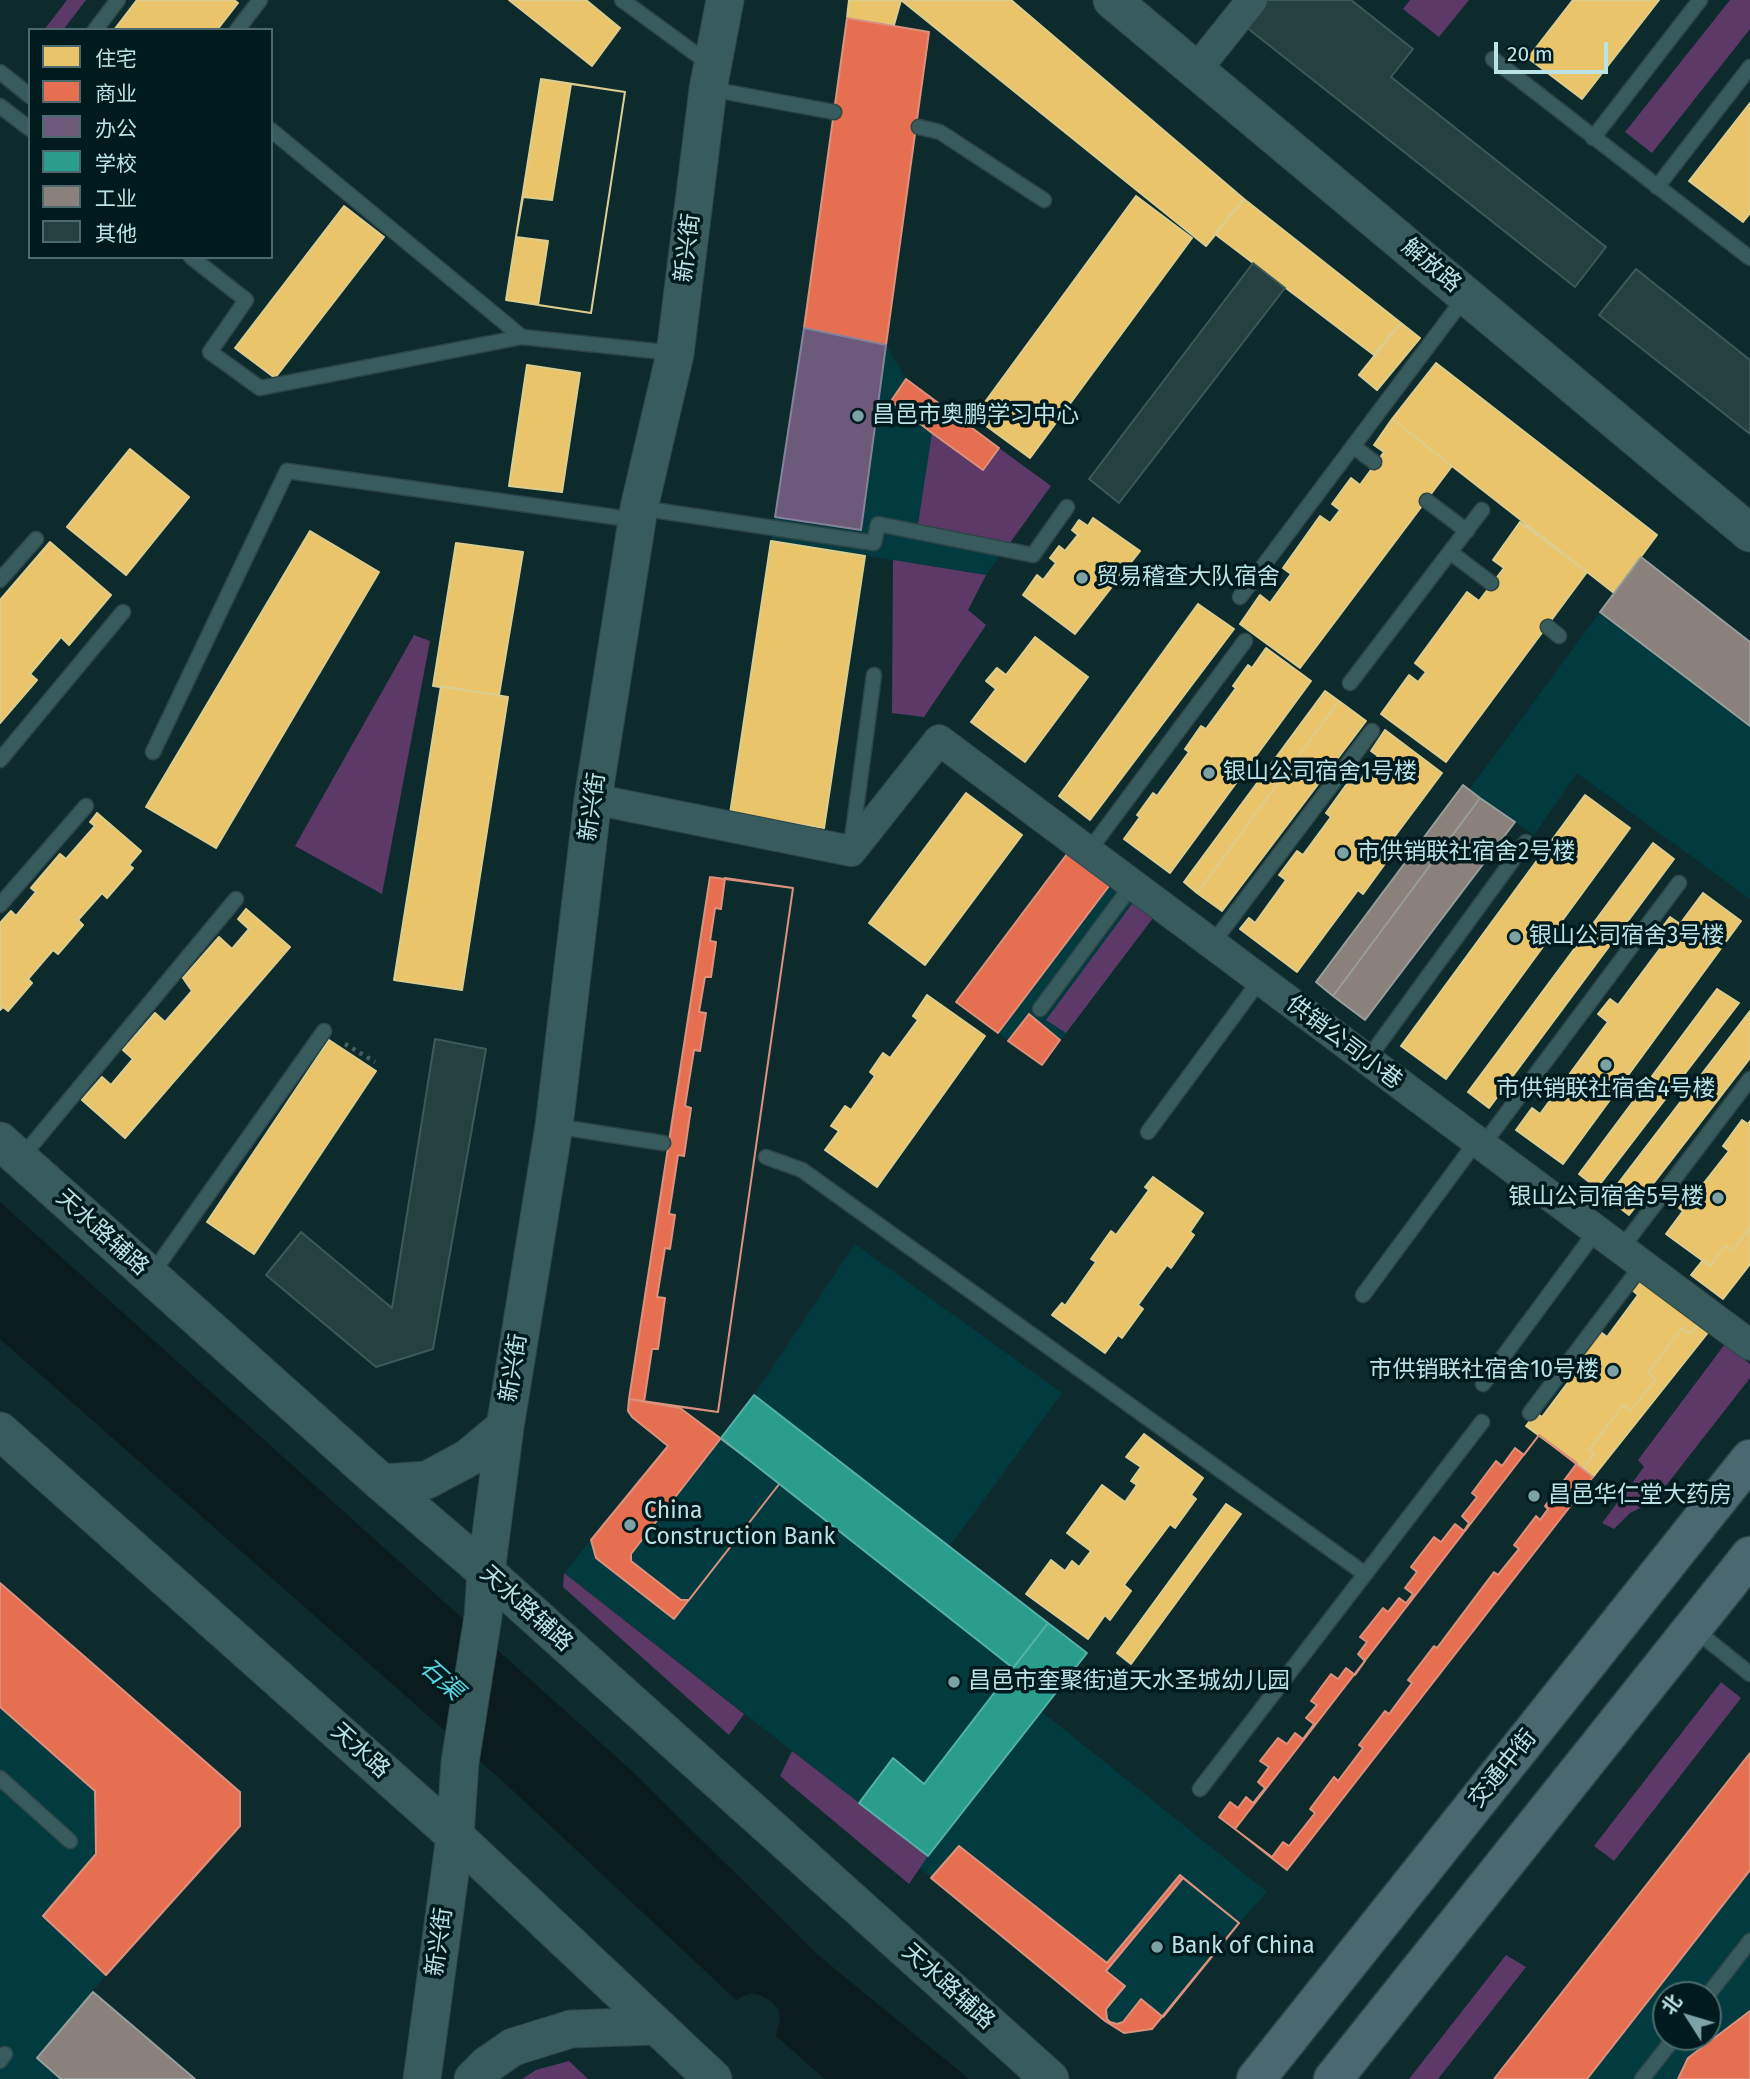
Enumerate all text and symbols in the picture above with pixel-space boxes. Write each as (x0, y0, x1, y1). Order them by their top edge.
legend (28, 28, 273, 259)
scale bar (1498, 28, 1612, 72)
text: 20 m (1507, 41, 1553, 67)
text: 住宅 (95, 46, 137, 72)
text: 商业 (95, 81, 137, 107)
text: 办公 (95, 116, 137, 142)
text: 学校 (95, 151, 137, 177)
text: 工业 (95, 186, 137, 212)
street label: 新兴街 (670, 212, 706, 284)
text: 其他 (95, 221, 137, 247)
street label: 解放路 (1396, 233, 1466, 299)
place label: 昌邑市奥鹏学习中心 (872, 402, 1079, 430)
marker: 昌邑市奥鹏学习中心 (850, 408, 866, 424)
place label: 贸易稽查大队宿舍 (1096, 564, 1280, 592)
marker: 贸易稽查大队宿舍 (1074, 570, 1090, 586)
place label: 银山公司宿舍1号楼 (1223, 759, 1417, 787)
marker: 银山公司宿舍1号楼 (1201, 765, 1217, 781)
street label: 新兴街 (575, 771, 611, 843)
place label: 市供销联社宿舍2号楼 (1357, 839, 1575, 867)
marker: 市供销联社宿舍2号楼 (1335, 845, 1351, 861)
place label: 银山公司宿舍3号楼 (1529, 923, 1724, 951)
marker: 银山公司宿舍3号楼 (1507, 929, 1523, 945)
street label: 供销公司小巷 (1281, 990, 1407, 1096)
marker: 市供销联社宿舍4号楼 (1598, 1057, 1614, 1073)
place label: 市供销联社宿舍4号楼 (1496, 1076, 1716, 1104)
street label: 天水路辅路 (50, 1184, 154, 1282)
place label: 银山公司宿舍5号楼 (1508, 1184, 1704, 1212)
marker: 银山公司宿舍5号楼 (1710, 1190, 1726, 1206)
street label: 新兴街 (495, 1332, 533, 1404)
place label: 市供销联社宿舍10号楼 (1369, 1357, 1599, 1385)
marker: 市供销联社宿舍10号楼 (1605, 1363, 1621, 1379)
place label: 昌邑华仁堂大药房 (1548, 1482, 1732, 1510)
marker: 昌邑华仁堂大药房 (1526, 1488, 1542, 1504)
place label: China Construction Bank (644, 1498, 835, 1552)
marker: China Construction Bank (622, 1517, 638, 1533)
street label: 天水路辅路 (474, 1560, 578, 1658)
water label: 石渠 (414, 1653, 468, 1707)
place label: 昌邑市奎聚街道天水圣城幼儿园 (968, 1668, 1290, 1696)
marker: 昌邑市奎聚街道天水圣城幼儿园 (946, 1674, 962, 1690)
street label: 天水路 (325, 1718, 395, 1784)
street label: 交通中街 (1463, 1725, 1543, 1813)
street label: 新兴街 (422, 1906, 458, 1978)
place label: Bank of China (1171, 1933, 1315, 1961)
street label: 天水路辅路 (896, 1938, 1000, 2036)
marker: Bank of China (1149, 1939, 1165, 1955)
north arrow (1652, 1981, 1722, 2051)
text: 北 (1657, 1990, 1686, 2019)

